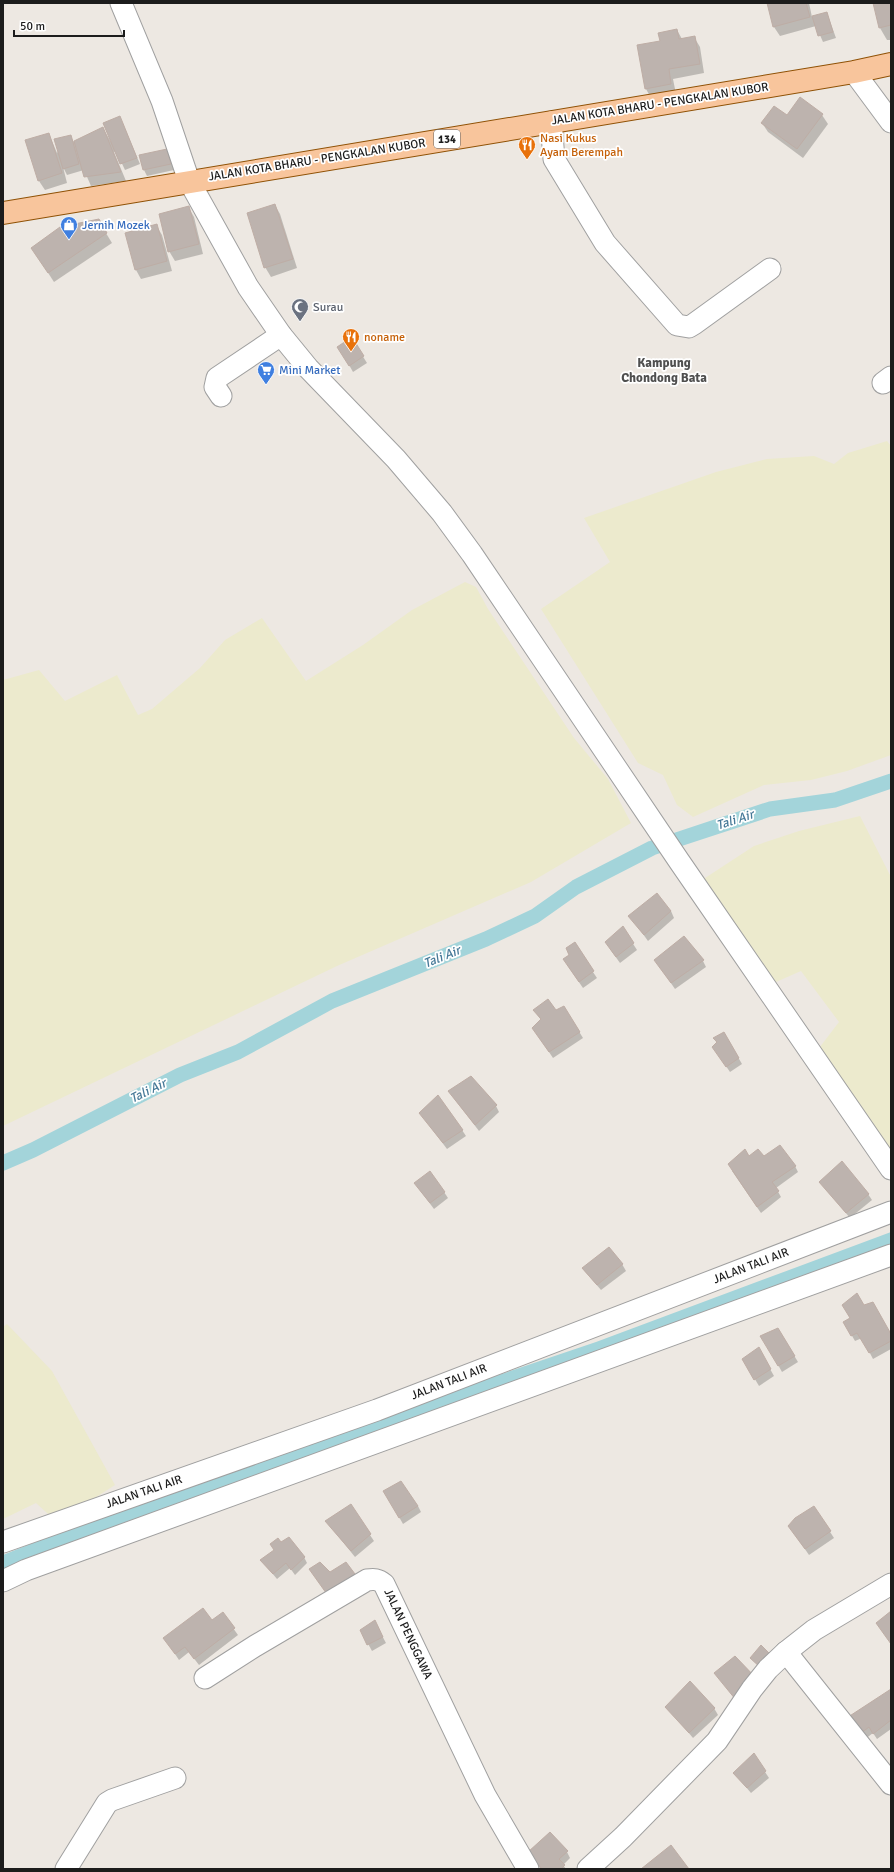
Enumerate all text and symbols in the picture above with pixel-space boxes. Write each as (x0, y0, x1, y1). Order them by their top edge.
scale bar (14, 12, 124, 38)
text: 50 m (20, 19, 45, 34)
street label: JALAN KOTA BHARU - PENGKALAN KUBOR (550, 79, 770, 129)
road number: 134 (434, 130, 460, 148)
place label: Nasi Kukus Ayam Berempah (540, 131, 623, 160)
street label: JALAN KOTA BHARU - PENGKALAN KUBOR (207, 135, 427, 185)
restaurant icon: Nasi Kukus Ayam Berempah (517, 135, 537, 160)
shop icon: Jernih Mozek (59, 215, 79, 240)
place label: Jernih Mozek (82, 218, 150, 233)
mosque icon: Surau (290, 297, 310, 322)
place label: Surau (313, 300, 343, 315)
restaurant icon: noname (341, 327, 361, 352)
place label: noname (364, 330, 405, 345)
district label: Kampung Chondong Bata (621, 355, 707, 386)
supermarket icon: Mini Market (256, 360, 276, 385)
place label: Mini Market (279, 363, 341, 378)
water label: Tali Air (714, 806, 758, 834)
water label: Tali Air (421, 942, 465, 972)
water label: Tali Air (127, 1074, 171, 1107)
street label: JALAN TALI AIR (711, 1245, 791, 1287)
street label: JALAN TALI AIR (409, 1361, 489, 1403)
street label: JALAN TALI AIR (104, 1472, 184, 1512)
street label: JALAN PENGGAWA (380, 1586, 436, 1682)

